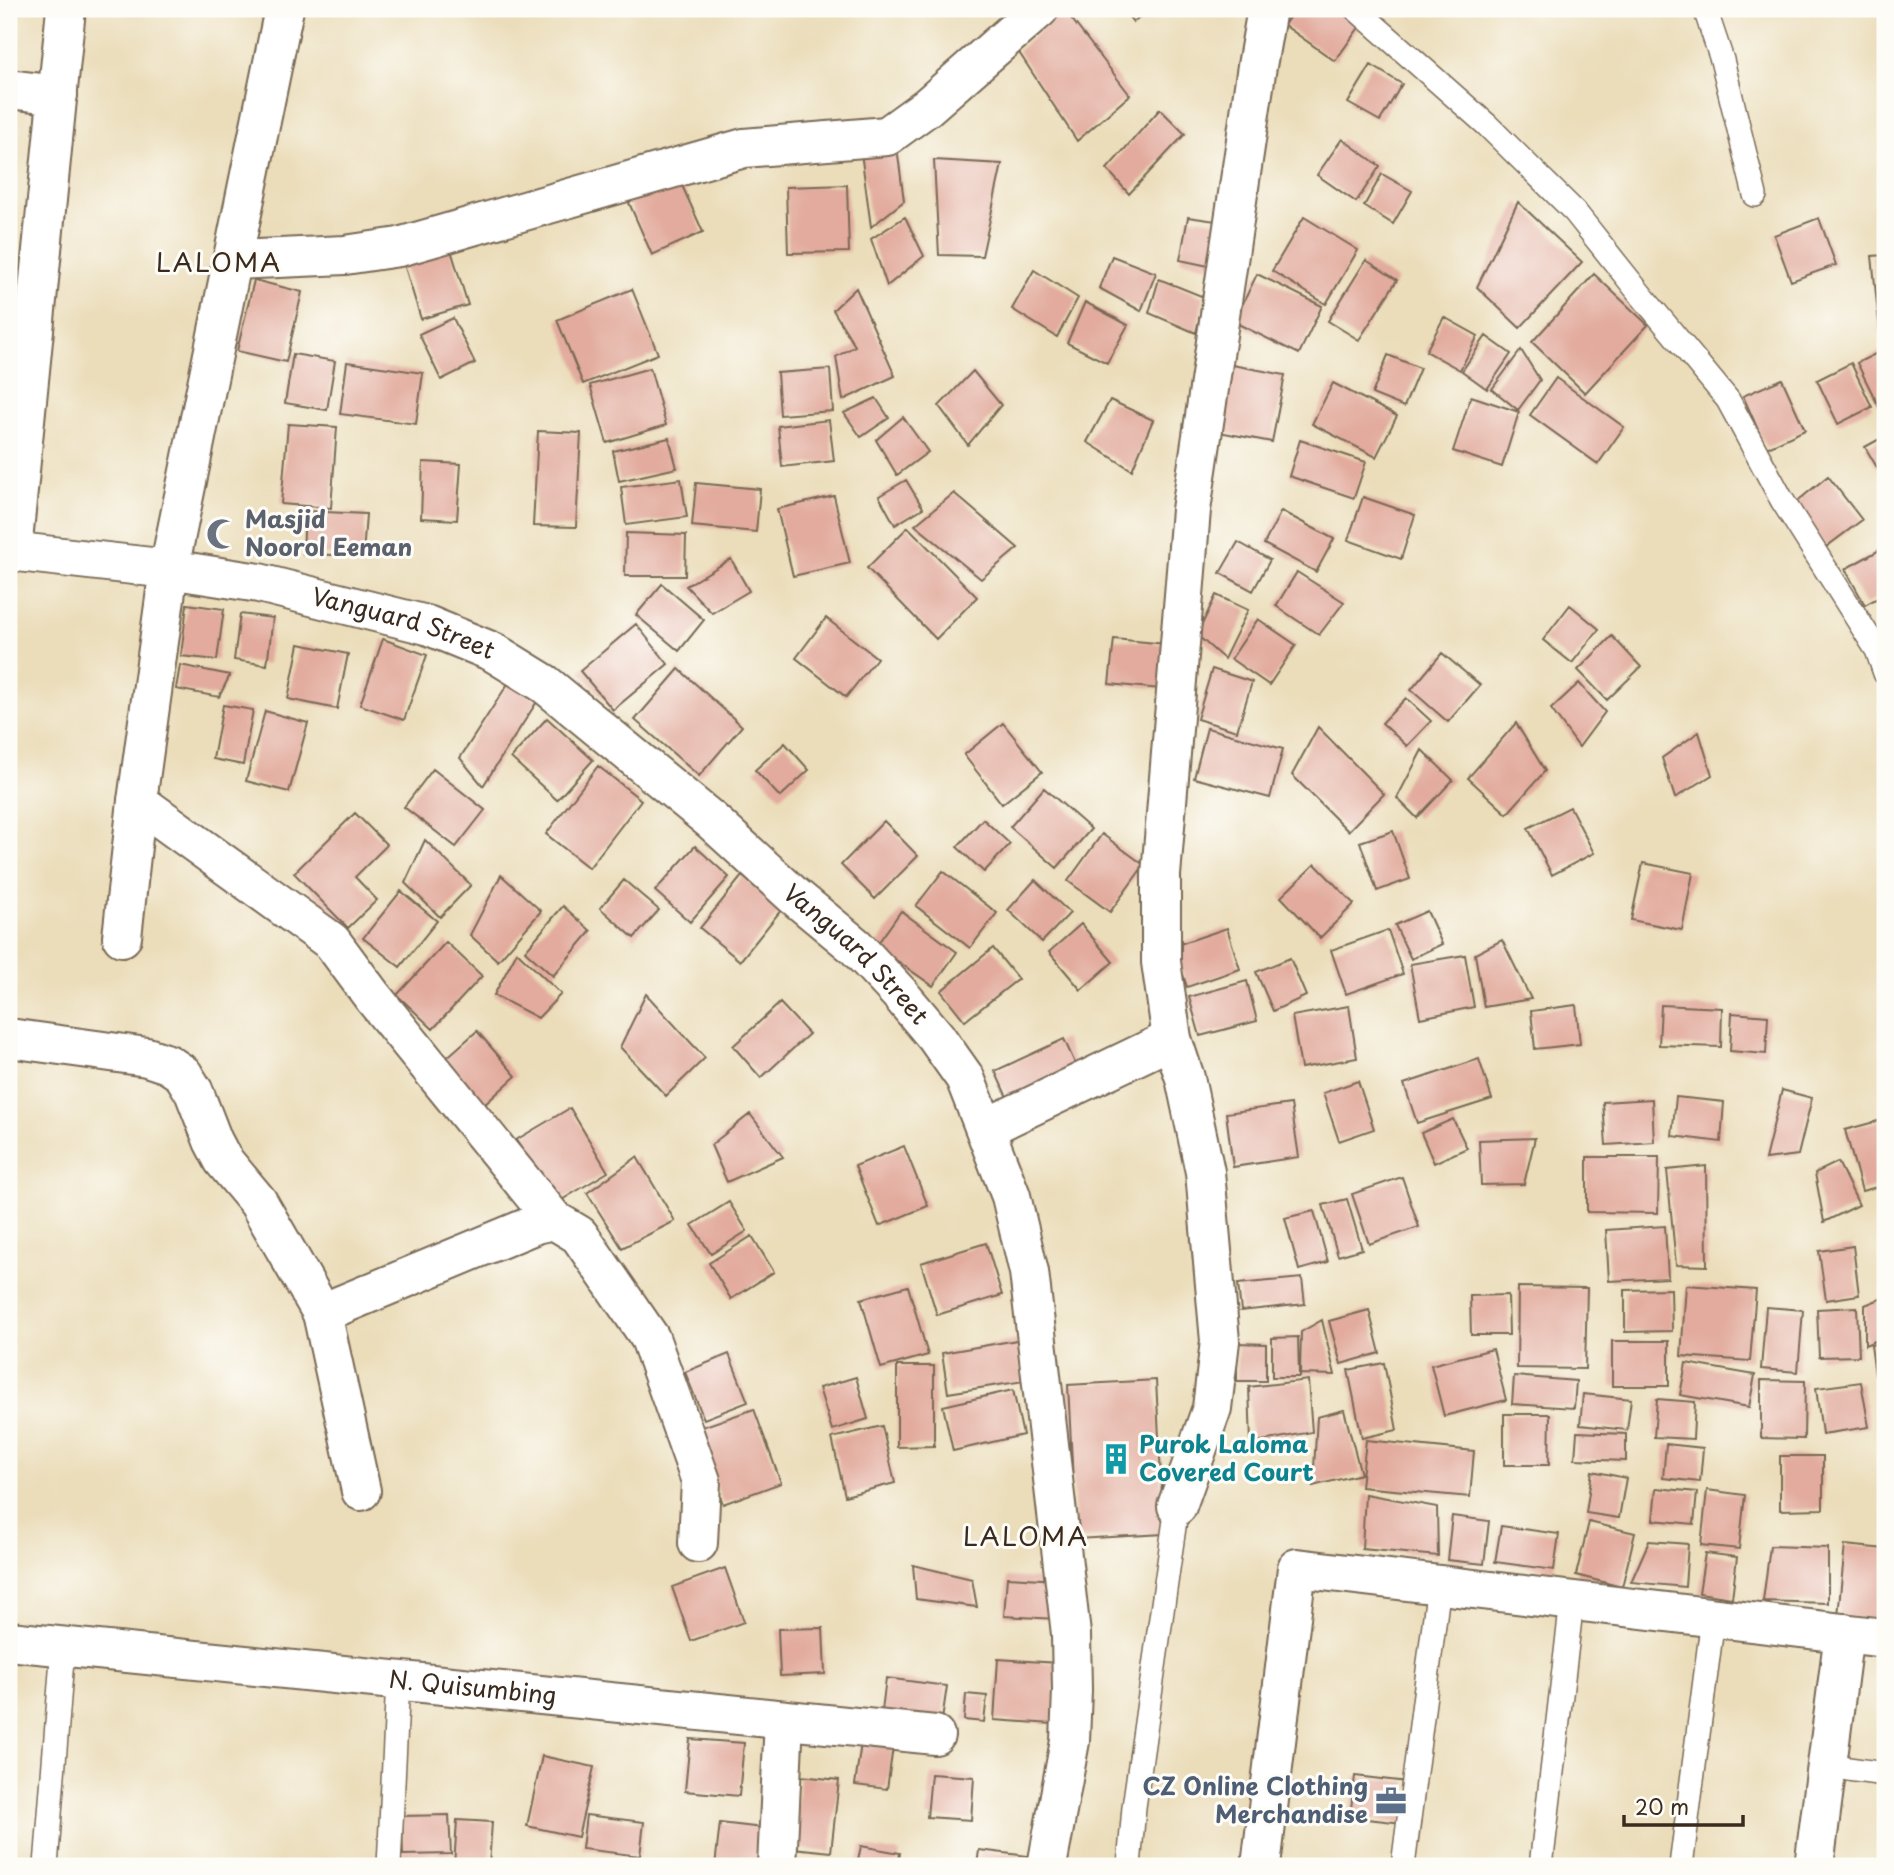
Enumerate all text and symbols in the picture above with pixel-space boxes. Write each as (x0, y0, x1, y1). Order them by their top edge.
district label: LALOMA (156, 242, 282, 281)
place label: Masjid Noorol Eeman (245, 500, 412, 564)
mosque icon: Masjid Noorol Eeman (205, 517, 239, 551)
street label: Vanguard Street (308, 577, 501, 667)
street label: Vanguard Street (776, 875, 938, 1032)
place label: Purok Laloma Covered Court (1139, 1425, 1314, 1489)
building icon: Purok Laloma Covered Court (1099, 1442, 1133, 1476)
district label: LALOMA (963, 1516, 1089, 1555)
street label: N. Quisumbing (387, 1660, 558, 1712)
place label: CZ Online Clothing Merchandise (1142, 1767, 1368, 1831)
office icon: CZ Online Clothing Merchandise (1374, 1784, 1408, 1818)
scale bar (1624, 1784, 1744, 1828)
text: 20 m (1635, 1790, 1689, 1822)

